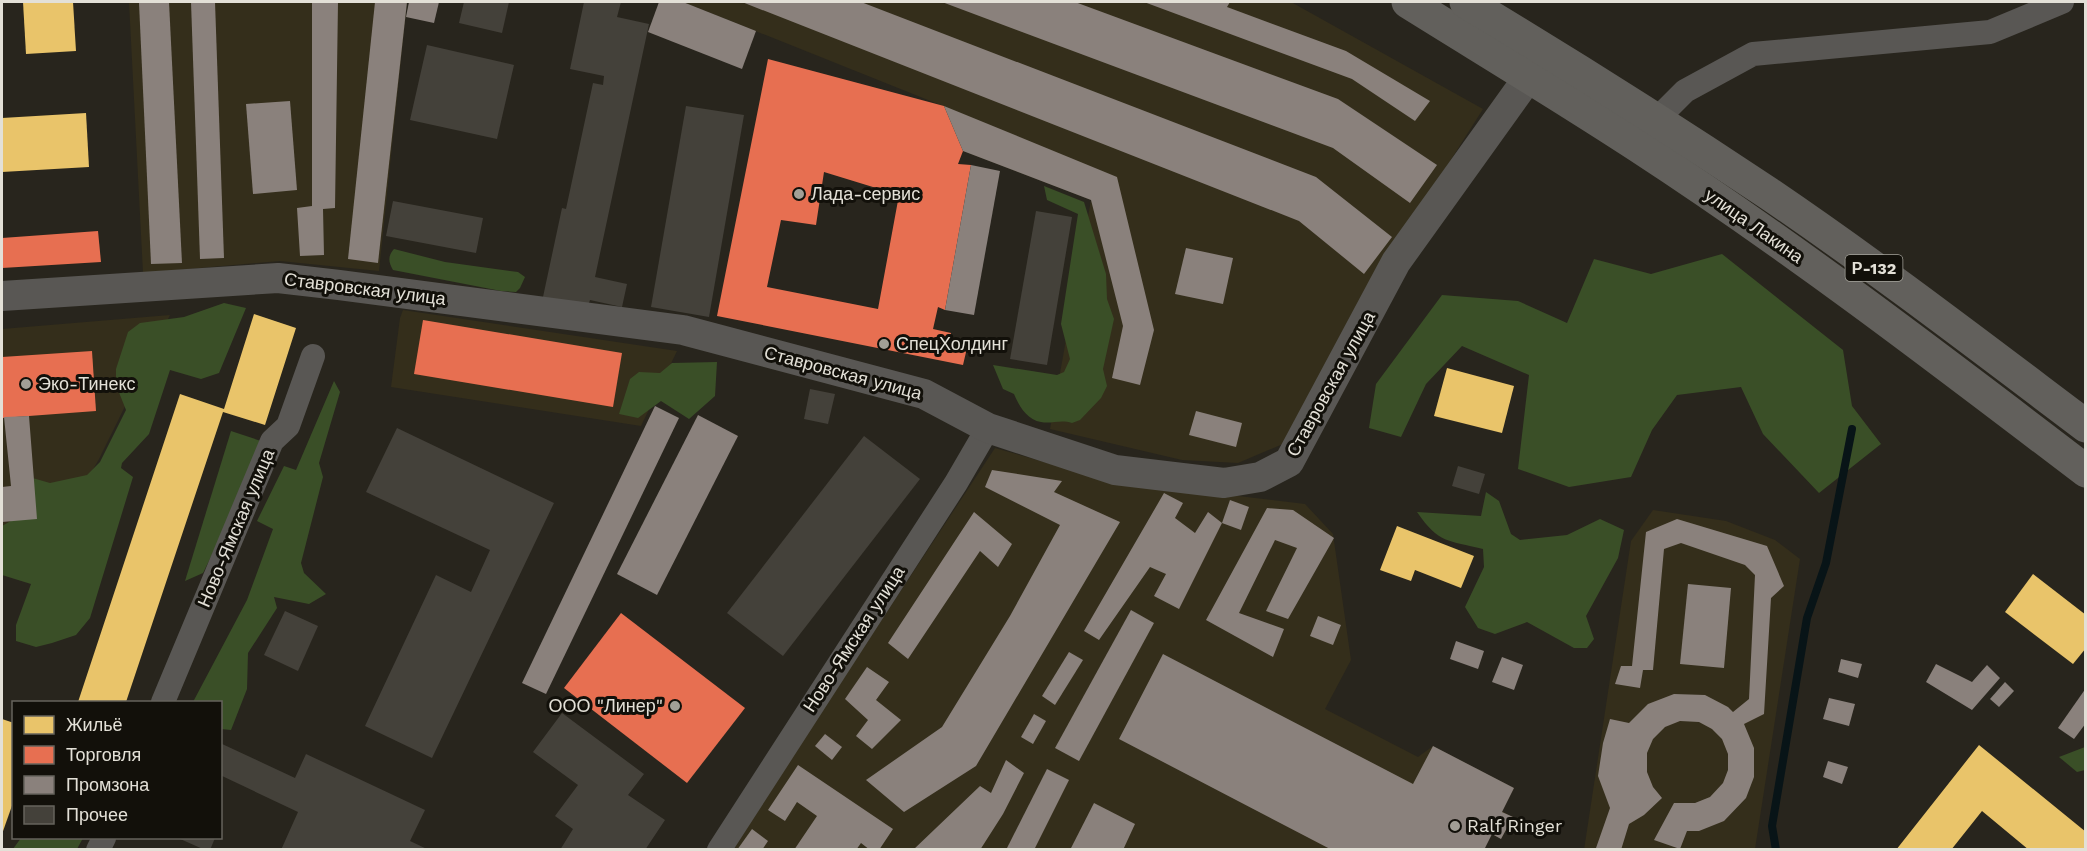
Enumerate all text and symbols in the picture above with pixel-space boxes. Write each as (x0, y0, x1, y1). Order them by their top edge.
place label: Лада-сервис (811, 183, 920, 204)
street label: улица Лакина (1701, 184, 1808, 268)
marker: Лада-сервис (792, 187, 806, 201)
road number: Р-132 (1846, 255, 1902, 281)
street label: Ставровская улица (283, 268, 448, 309)
street label: Ставровская улица (1282, 307, 1380, 460)
place label: СпецХолдинг (896, 333, 1008, 354)
marker: СпецХолдинг (877, 337, 891, 351)
street label: Ставровская улица (762, 341, 925, 404)
place label: Эко-Тинекс (38, 373, 136, 394)
marker: Эко-Тинекс (19, 377, 33, 391)
street label: Ново-Ямская улица (193, 445, 279, 610)
street label: Ново-Ямская улица (799, 561, 909, 716)
place label: ООО "Линер" (549, 695, 663, 716)
marker: ООО "Линер" (668, 699, 682, 713)
legend (12, 701, 222, 839)
text: Жильё (66, 714, 123, 735)
text: Торговля (66, 744, 141, 765)
text: Промзона (66, 774, 150, 795)
text: Прочее (66, 804, 128, 825)
place label: Ralf Ringer (1467, 815, 1562, 836)
marker: Ralf Ringer (1448, 819, 1462, 833)

